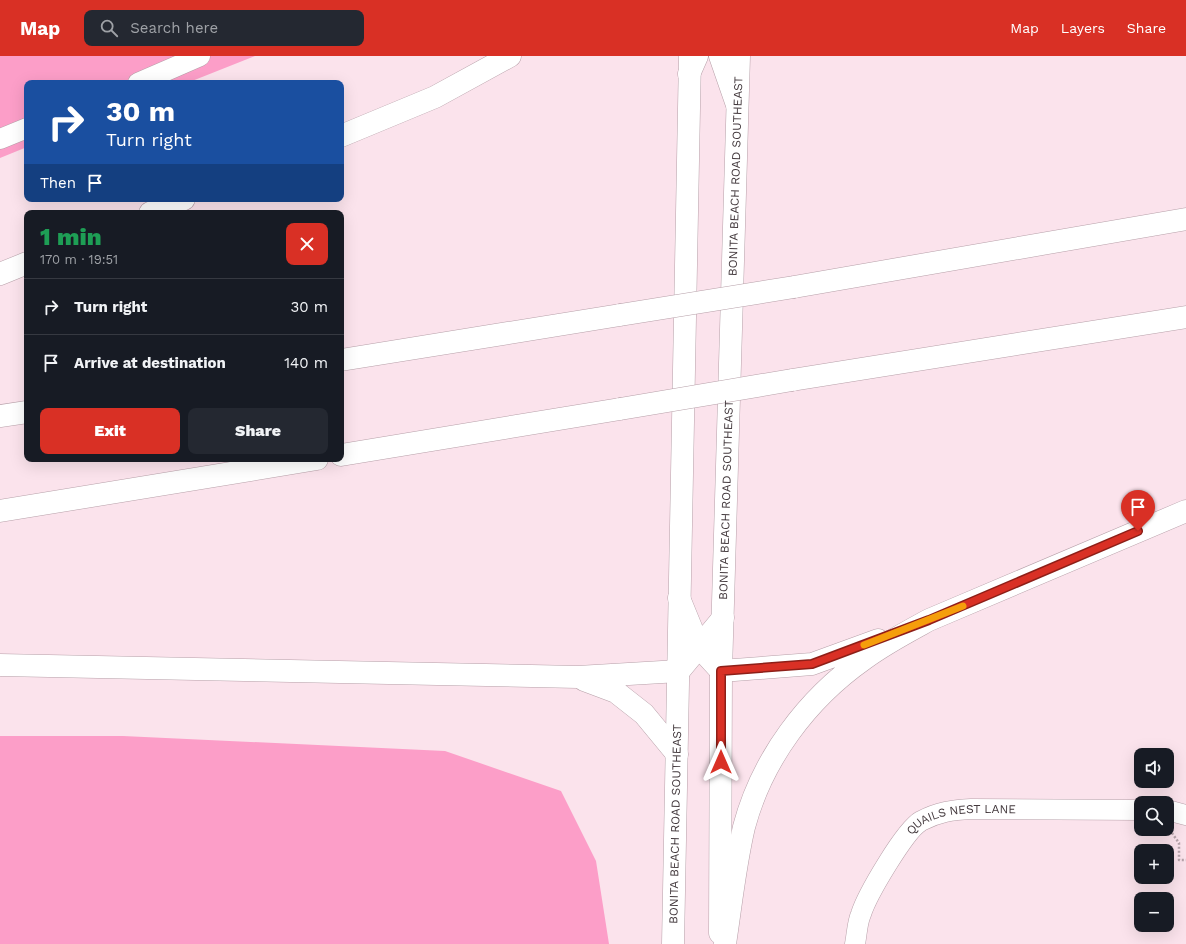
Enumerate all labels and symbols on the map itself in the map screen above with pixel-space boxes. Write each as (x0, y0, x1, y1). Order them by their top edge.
street label: BONITA BEACH ROAD SOUTHEAST (726, 76, 745, 276)
street label: BONITA BEACH ROAD SOUTHEAST (716, 400, 736, 600)
pin (1121, 490, 1155, 531)
street label: BONITA BEACH ROAD SOUTHEAST (666, 724, 684, 924)
position arrow (700, 741, 742, 783)
street label: QUAILS NEST LANE (903, 802, 1016, 837)

